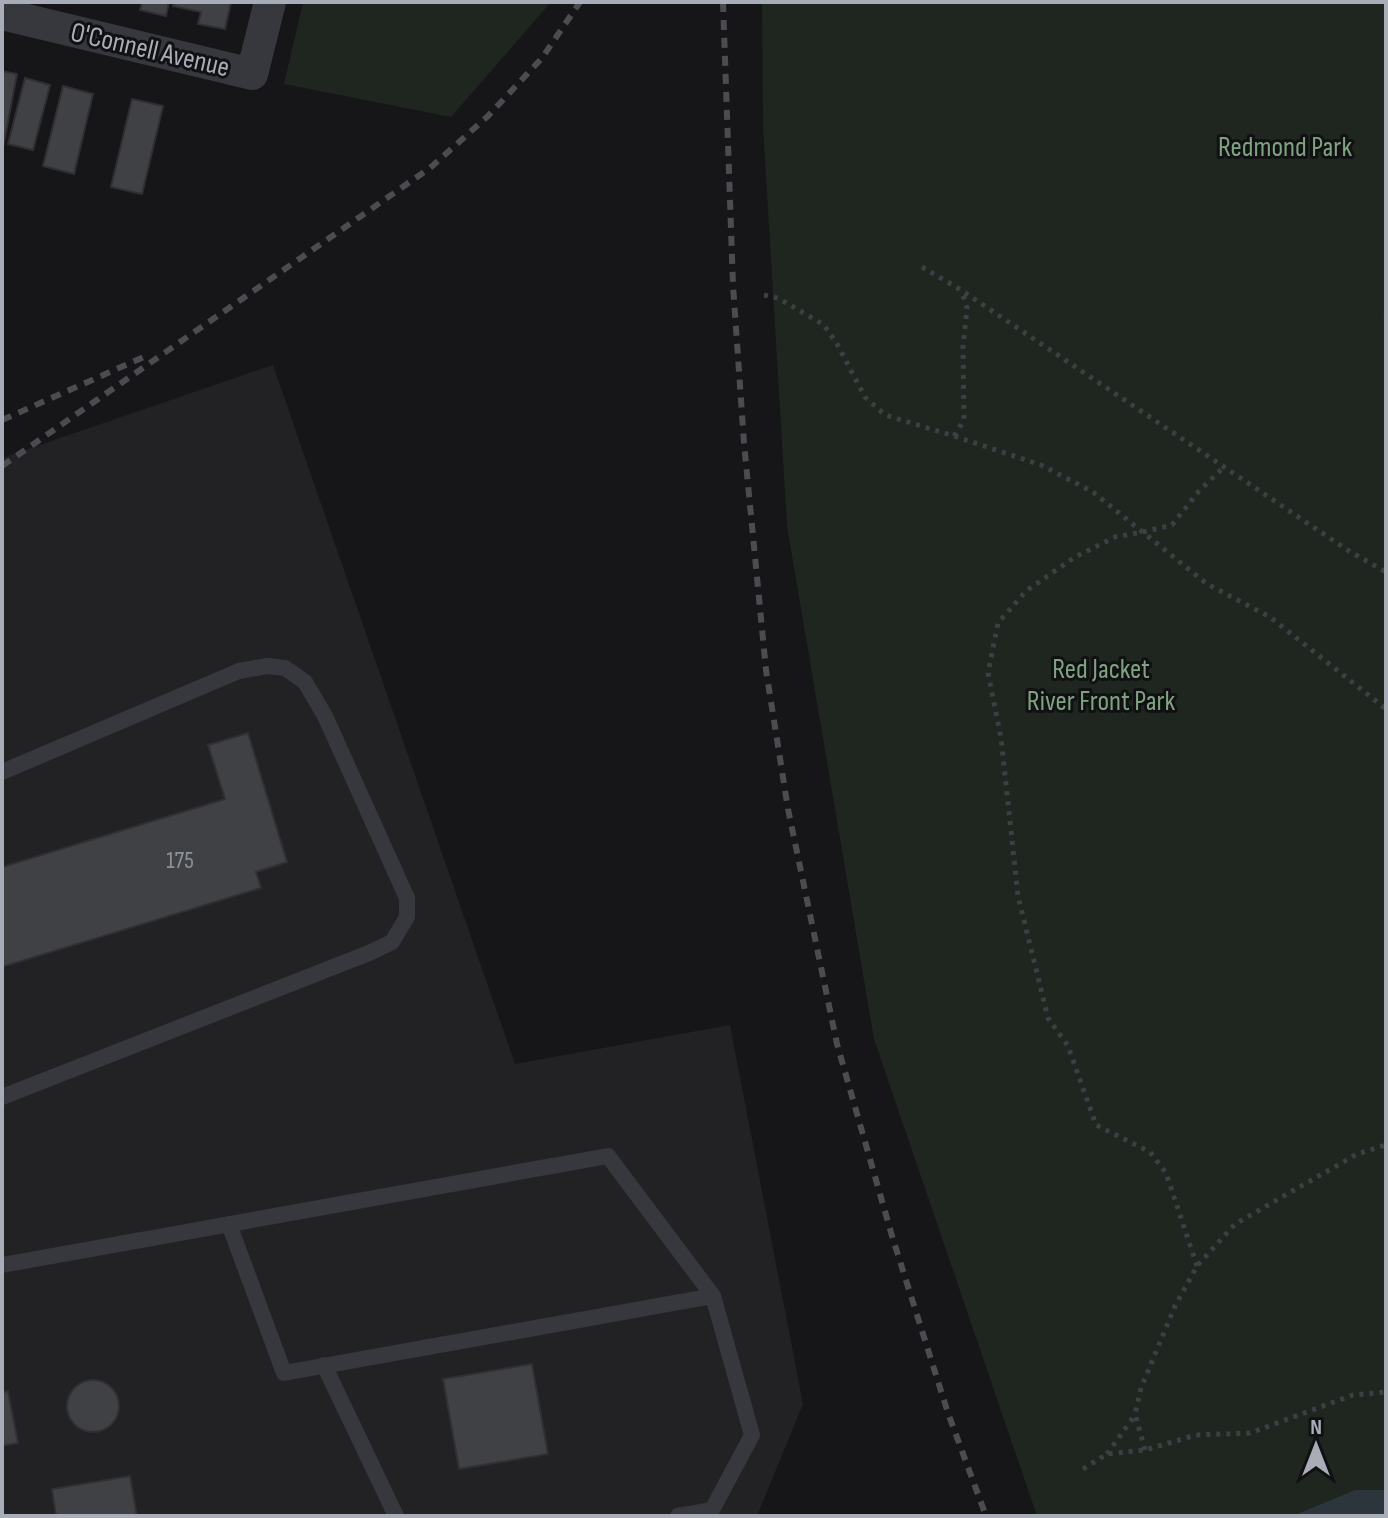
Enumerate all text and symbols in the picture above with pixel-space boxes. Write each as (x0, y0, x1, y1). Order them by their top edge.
street label: O'Connell Avenue (68, 16, 232, 84)
park label: Redmond Park (1218, 131, 1352, 164)
park label: Red Jacket River Front Park (1027, 653, 1176, 718)
house number: 175 (166, 846, 194, 875)
north arrow (1276, 1406, 1356, 1486)
text: N (1310, 1414, 1322, 1441)

